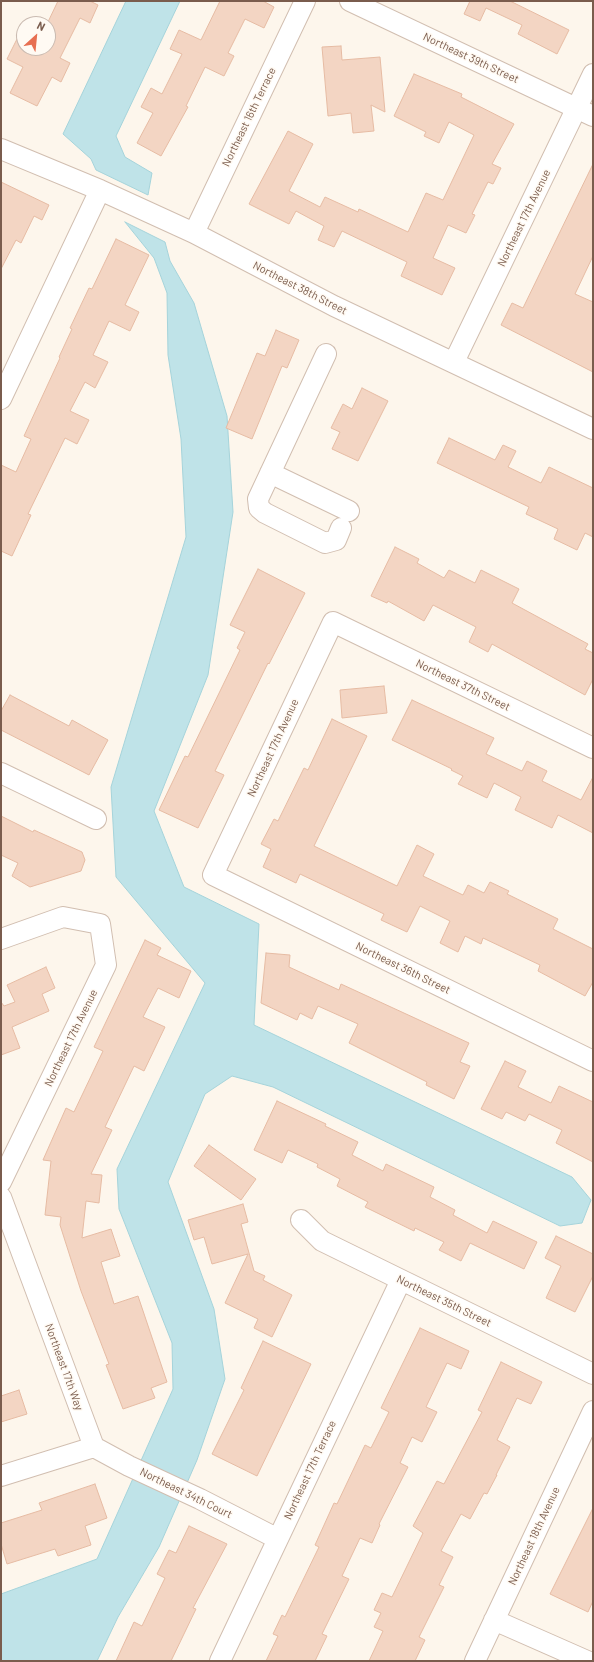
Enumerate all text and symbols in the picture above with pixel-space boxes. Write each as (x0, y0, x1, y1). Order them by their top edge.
north arrow (16, 16, 56, 56)
text: N (35, 18, 47, 33)
street label: Northeast 39th Street (421, 30, 521, 86)
street label: Northeast 16th Terrace (219, 65, 279, 169)
street label: Northeast 17th Avenue (495, 167, 553, 269)
street label: Northeast 38th Street (251, 259, 349, 317)
street label: Northeast 37th Street (414, 656, 512, 714)
street label: Northeast 17th Avenue (245, 697, 301, 799)
street label: Northeast 36th Street (353, 939, 453, 997)
street label: Northeast 17th Avenue (42, 987, 100, 1089)
street label: Northeast 35th Street (394, 1272, 494, 1330)
street label: Northeast 17th Way (42, 1322, 86, 1412)
street label: Northeast 17th Terrace (281, 1418, 339, 1522)
street label: Northeast 34th Court (138, 1465, 234, 1521)
street label: Northeast 18th Avenue (505, 1485, 563, 1587)

